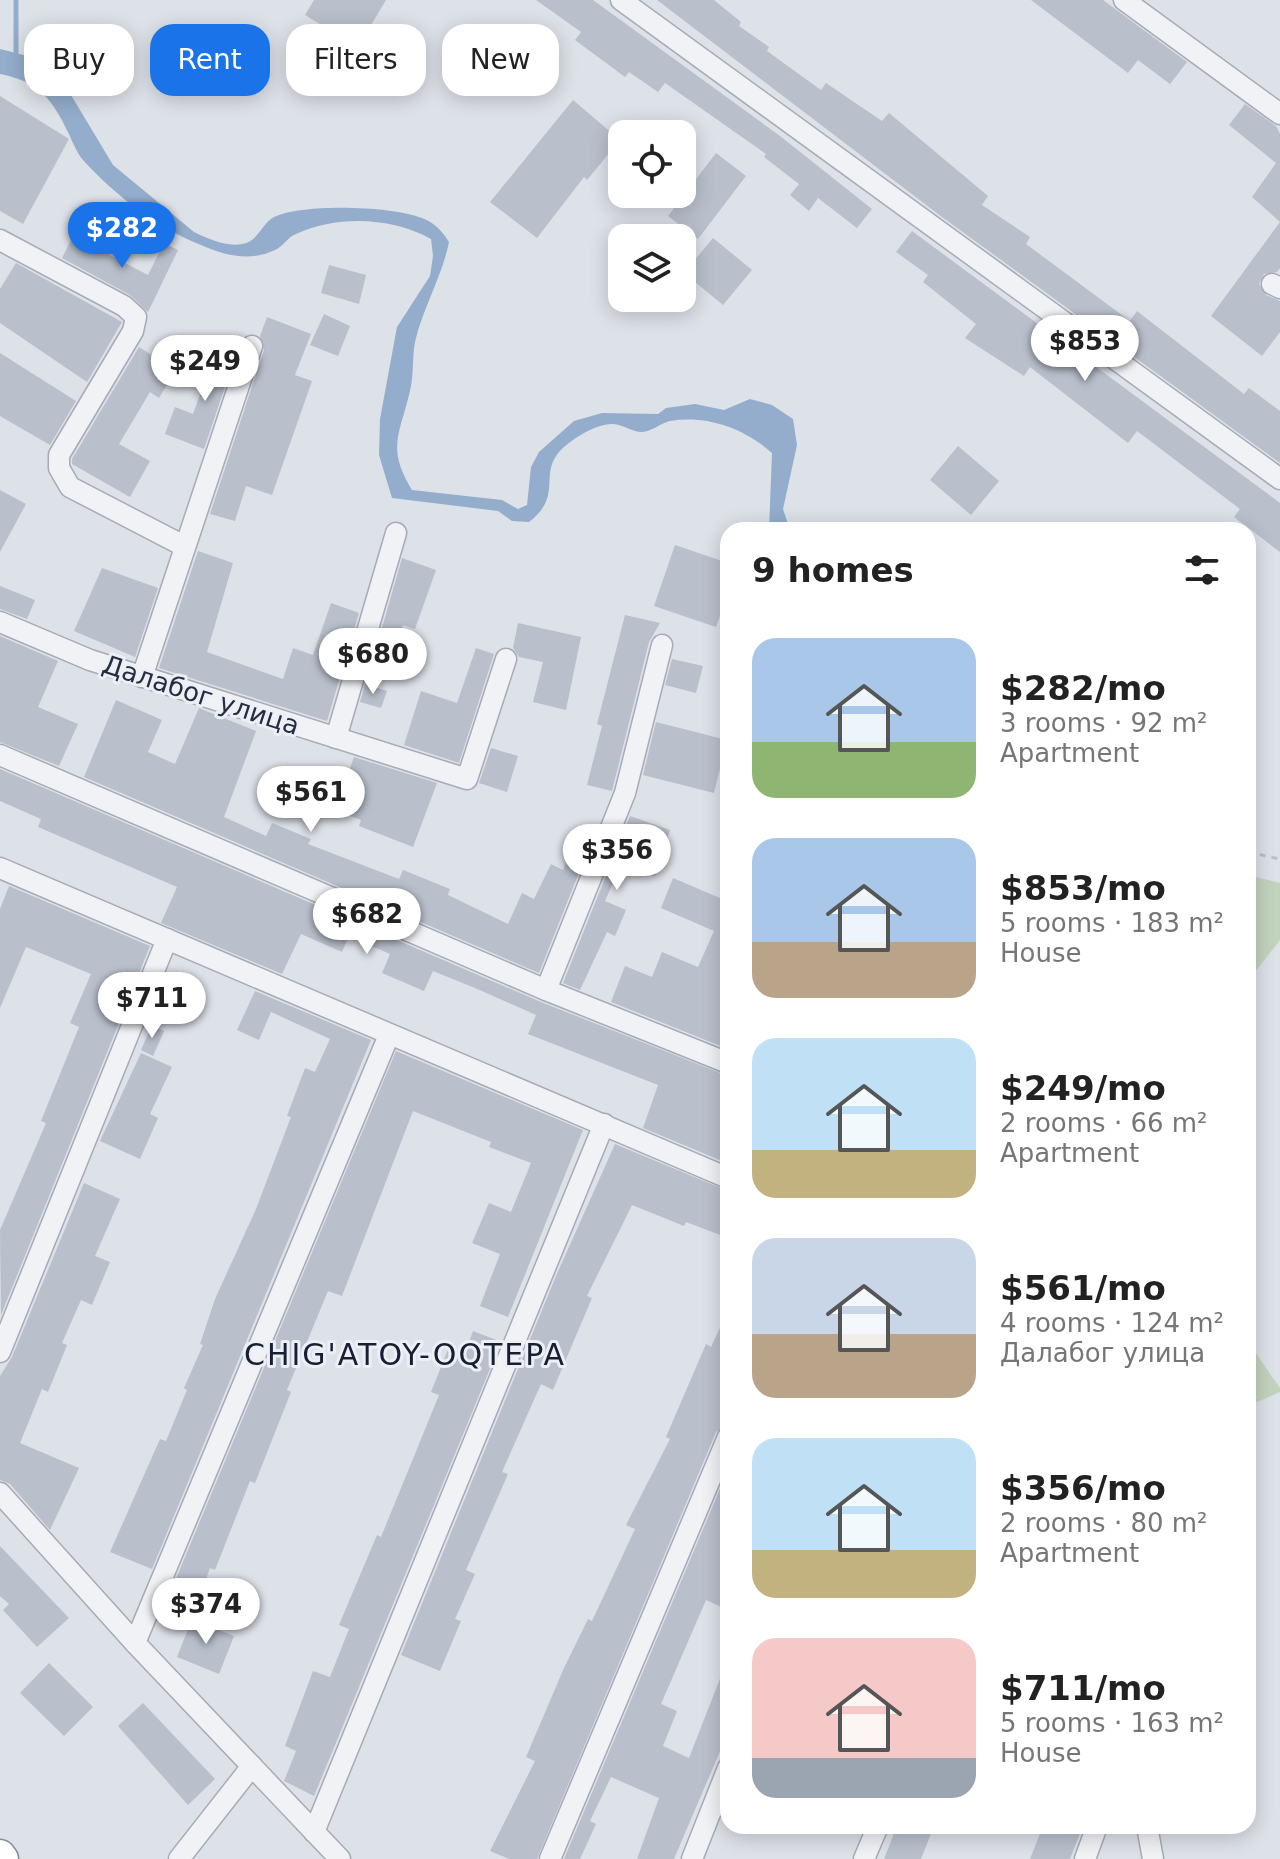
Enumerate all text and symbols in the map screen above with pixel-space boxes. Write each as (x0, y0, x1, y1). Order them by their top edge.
chip: Buy (24, 24, 134, 96)
chip: Rent (150, 24, 270, 96)
chip: Filters (286, 24, 426, 96)
chip: New (442, 24, 559, 96)
map controls (608, 120, 696, 312)
button: locate (608, 120, 696, 208)
pin: $282 (75, 202, 169, 270)
text: $282 (86, 213, 158, 243)
button: layers (608, 224, 696, 312)
pin: $853 (1038, 315, 1132, 383)
text: $853 (1049, 326, 1121, 356)
pin: $249 (158, 335, 252, 403)
text: $249 (169, 346, 241, 376)
icon: filters (1180, 548, 1224, 592)
text: 9 homes (752, 550, 914, 590)
pin: $680 (326, 628, 420, 696)
text: $680 (337, 639, 409, 669)
street label: Далабог улица (99, 649, 303, 741)
text: $282/mo (1000, 668, 1166, 708)
icon: home (816, 670, 912, 766)
text: 3 rooms · 92 m² (1000, 708, 1208, 738)
text: Apartment (1000, 738, 1139, 768)
pin: $561 (264, 766, 358, 834)
text: $561 (275, 777, 347, 807)
pin: $356 (570, 824, 664, 892)
text: $356 (581, 835, 653, 865)
text: $853/mo (1000, 868, 1166, 908)
icon: home (816, 870, 912, 966)
pin: $682 (320, 888, 414, 956)
text: $682 (331, 899, 403, 929)
text: 5 rooms · 183 m² (1000, 908, 1224, 938)
text: House (1000, 938, 1081, 968)
pin: $711 (105, 972, 199, 1040)
text: $711 (116, 983, 188, 1013)
text: $249/mo (1000, 1068, 1166, 1108)
icon: home (816, 1070, 912, 1166)
text: 2 rooms · 66 m² (1000, 1108, 1208, 1138)
text: Apartment (1000, 1138, 1139, 1168)
text: $561/mo (1000, 1268, 1166, 1308)
icon: home (816, 1270, 912, 1366)
text: 4 rooms · 124 m² (1000, 1308, 1224, 1338)
district label: CHIG'ATOY-OQTEPA (244, 1337, 566, 1372)
text: Далабог улица (1000, 1338, 1205, 1368)
text: $356/mo (1000, 1468, 1166, 1508)
icon: home (816, 1470, 912, 1566)
text: 2 rooms · 80 m² (1000, 1508, 1208, 1538)
text: Apartment (1000, 1538, 1139, 1568)
pin: $374 (159, 1578, 253, 1646)
text: $374 (170, 1589, 242, 1619)
text: $711/mo (1000, 1668, 1166, 1708)
icon: home (816, 1670, 912, 1766)
text: 5 rooms · 163 m² (1000, 1708, 1224, 1738)
text: House (1000, 1738, 1081, 1768)

